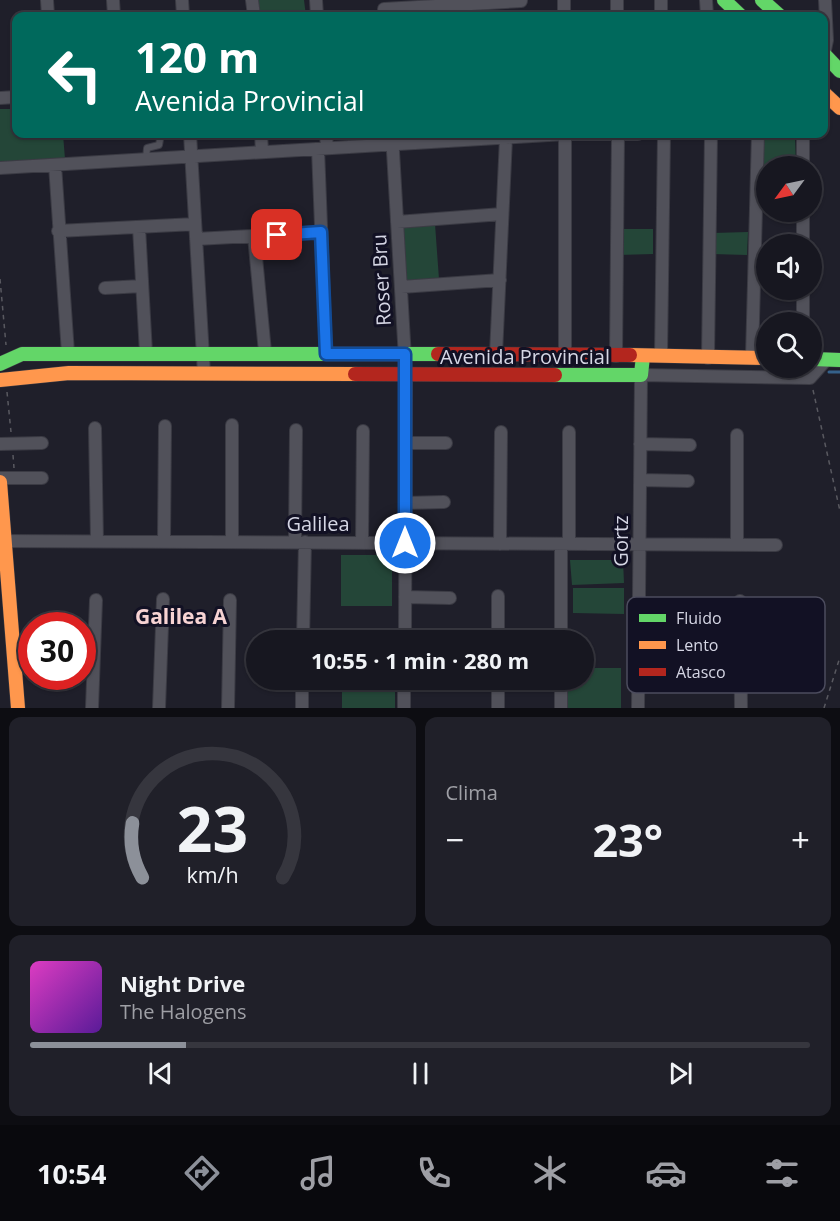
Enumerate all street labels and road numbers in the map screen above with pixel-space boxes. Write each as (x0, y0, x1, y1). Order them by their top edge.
street label: Roser Bru (365, 233, 397, 327)
street label: Avenida Provincial (440, 343, 610, 370)
street label: Galilea (286, 510, 350, 537)
street label: Gortz (607, 515, 634, 567)

